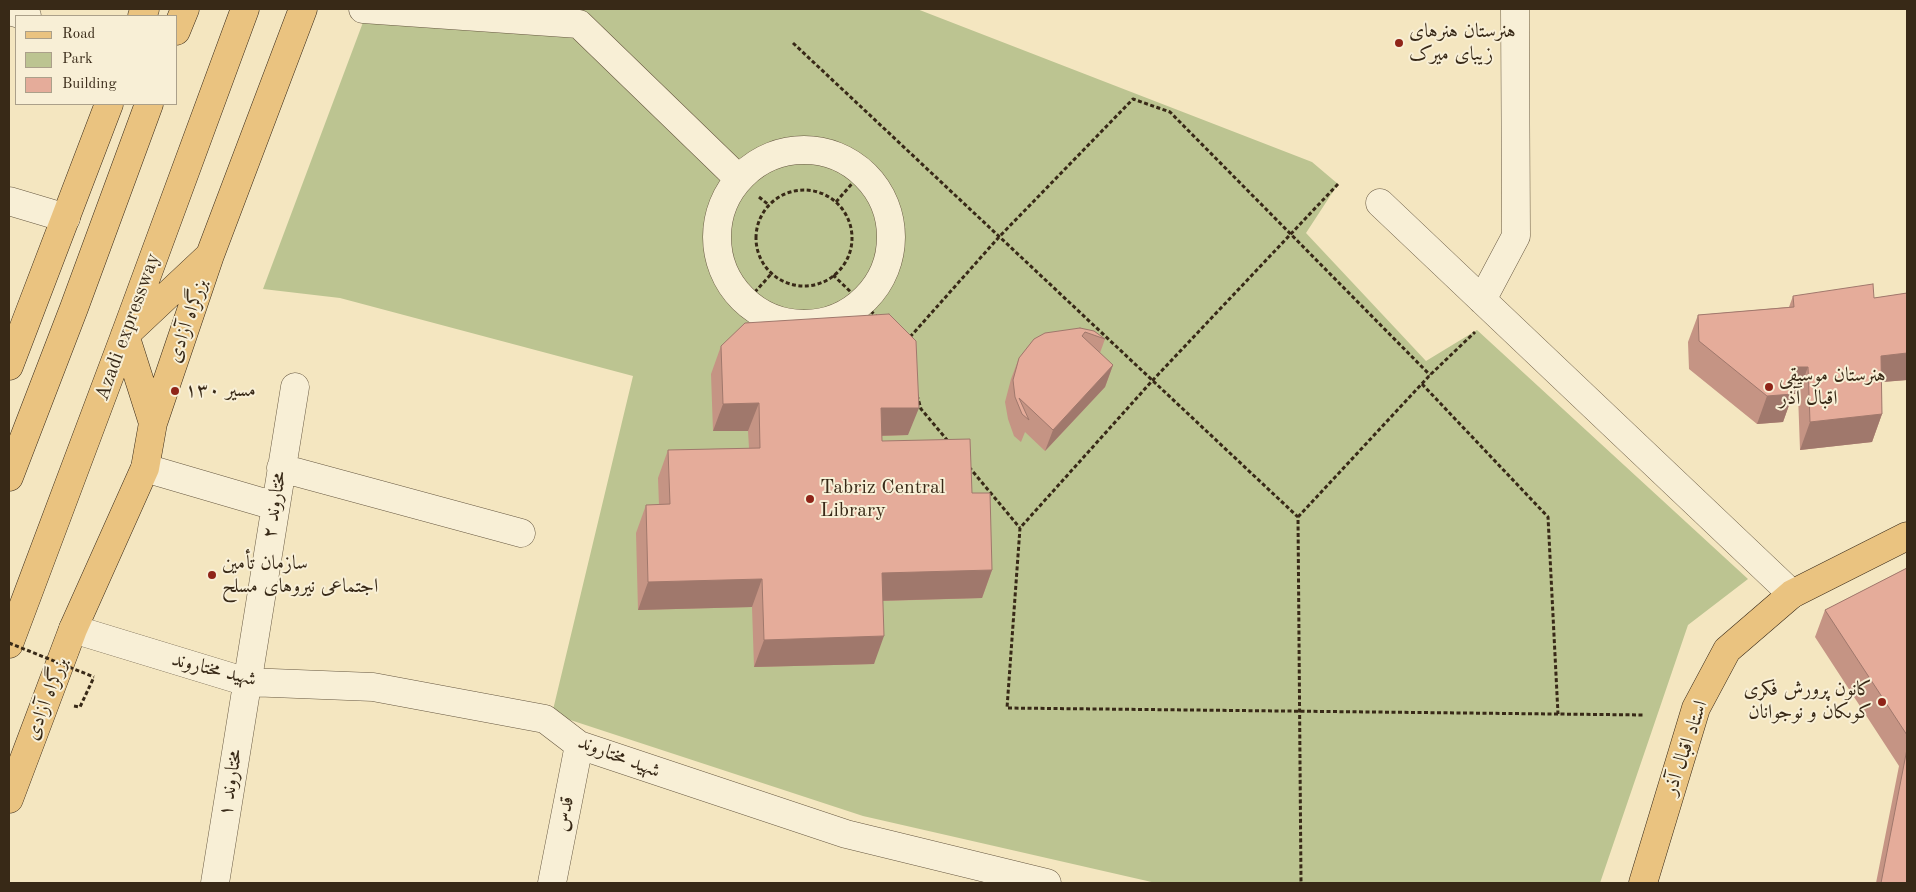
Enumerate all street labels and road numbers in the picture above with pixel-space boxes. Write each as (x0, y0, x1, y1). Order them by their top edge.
street label: Azadi expressway (90, 250, 166, 404)
street label: بزرگراه آزادی (163, 276, 213, 366)
street label: مختاروند ۲ (258, 470, 292, 540)
street label: شهید مختاروند (169, 648, 259, 692)
street label: بزرگراه آزادی (20, 654, 74, 744)
street label: استاد اقبال آذر (1659, 698, 1713, 798)
street label: شهید مختاروند (574, 730, 664, 784)
street label: مختاروند ۱ (214, 748, 248, 818)
street label: قدس (550, 794, 580, 834)

